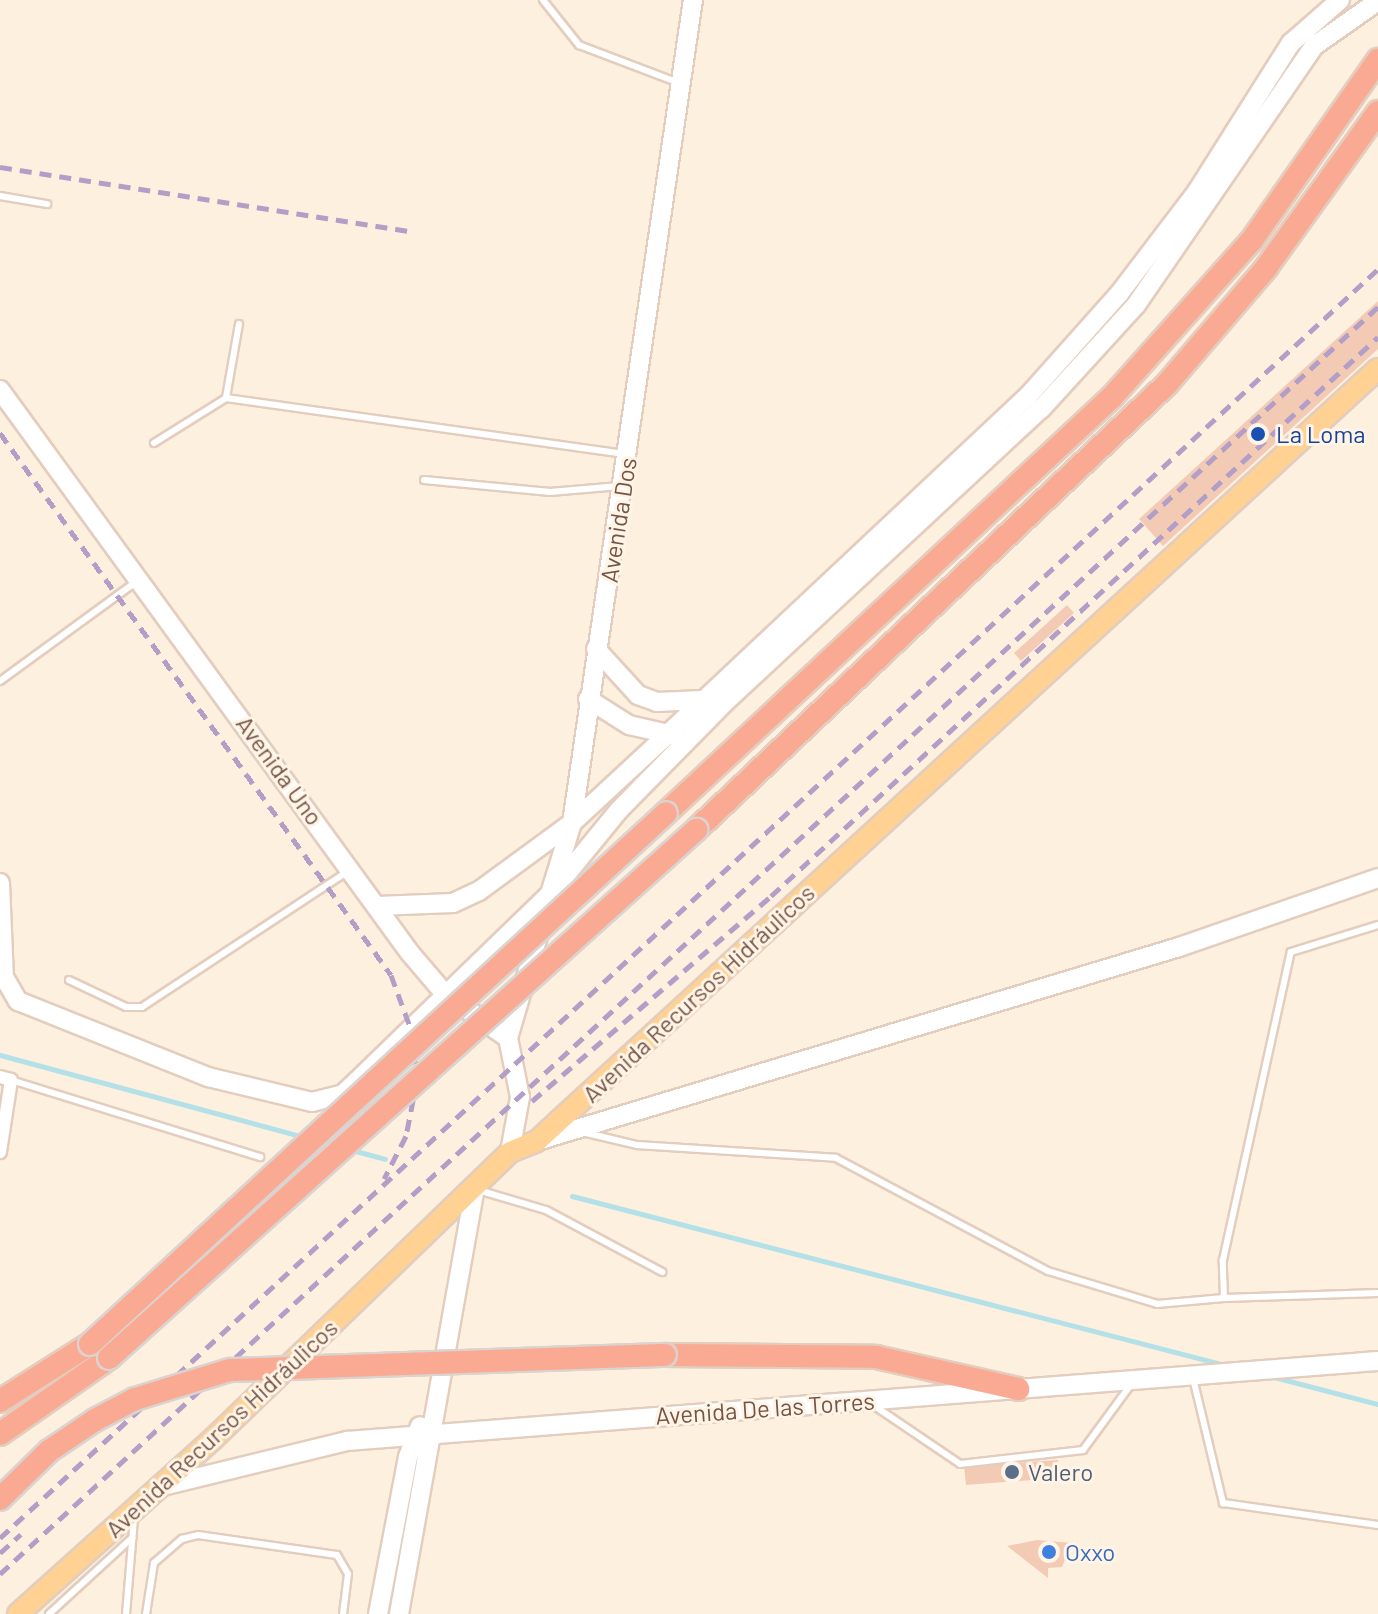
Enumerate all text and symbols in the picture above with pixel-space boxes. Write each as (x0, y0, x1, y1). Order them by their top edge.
place label: La Loma (1276, 420, 1366, 448)
marker: La Loma (1247, 423, 1269, 445)
street label: Avenida Dos (594, 455, 642, 585)
street label: Avenida Uno (231, 710, 329, 830)
street label: Avenida Recursos Hidráulicos (576, 878, 820, 1108)
street label: Avenida Recursos Hidráulicos (99, 1313, 343, 1543)
street label: Avenida De las Torres (654, 1386, 876, 1430)
place label: Valero (1028, 1458, 1093, 1486)
marker: Valero (1003, 1463, 1021, 1481)
place label: Oxxo (1065, 1538, 1115, 1566)
marker: Oxxo (1040, 1543, 1058, 1561)

